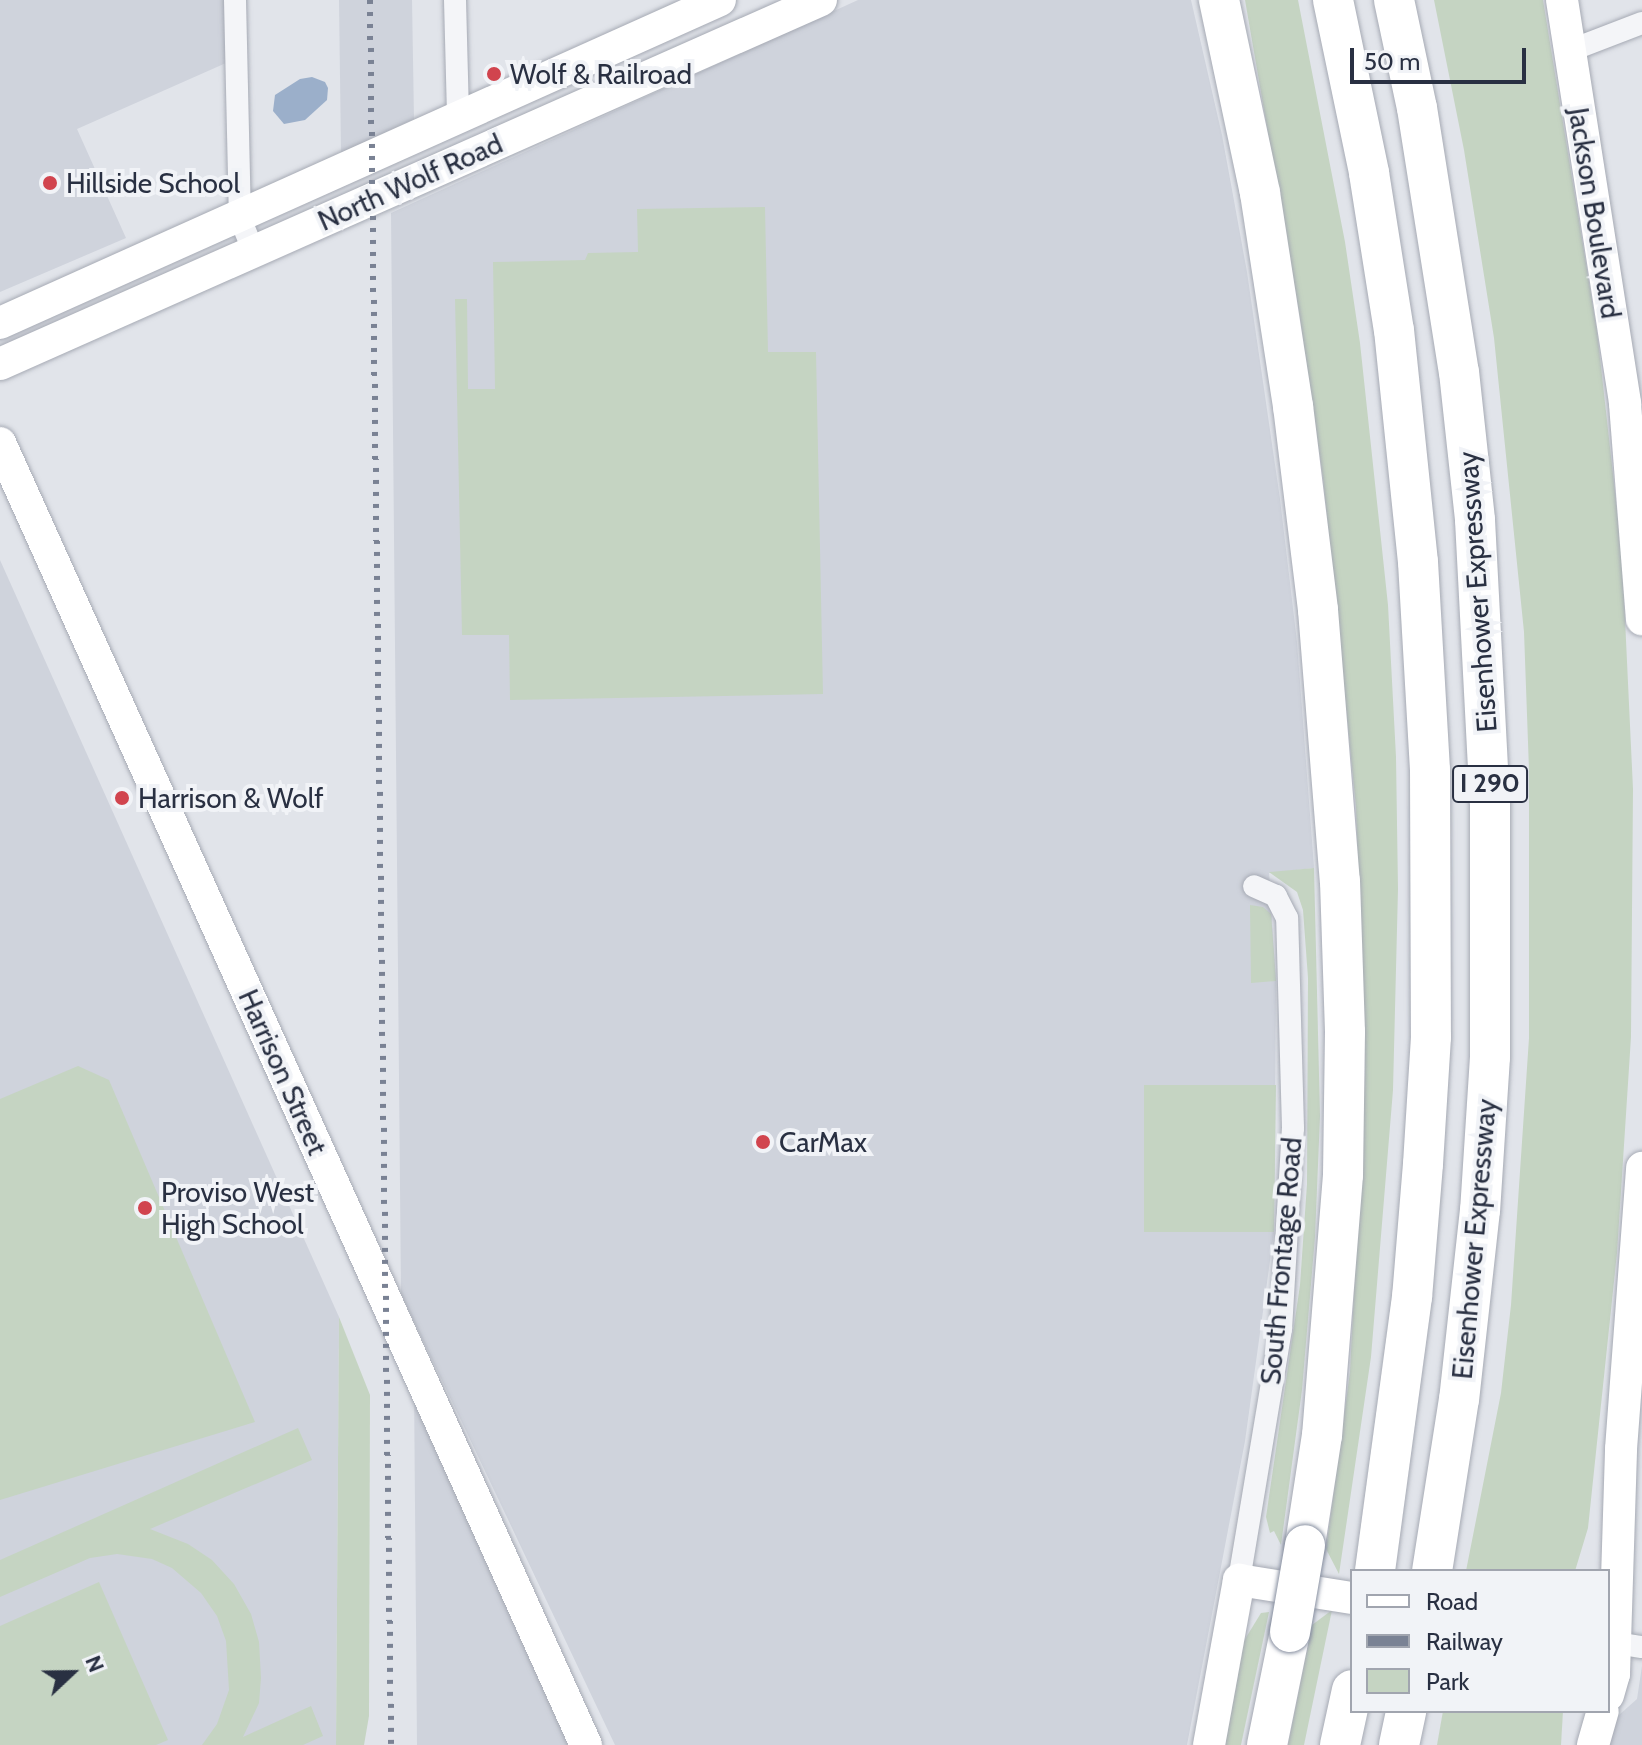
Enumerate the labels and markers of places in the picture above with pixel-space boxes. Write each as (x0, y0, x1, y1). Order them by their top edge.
place label: Wolf & Railroad (510, 57, 692, 91)
marker: Wolf & Railroad (485, 65, 503, 83)
place label: Hillside School (66, 166, 240, 200)
marker: Hillside School (41, 174, 59, 192)
place label: Harrison & Wolf (138, 781, 324, 815)
marker: Harrison & Wolf (113, 789, 131, 807)
place label: CarMax (779, 1125, 867, 1159)
marker: CarMax (754, 1133, 772, 1151)
place label: Proviso West High School (161, 1175, 314, 1241)
marker: Proviso West High School (136, 1199, 154, 1217)

